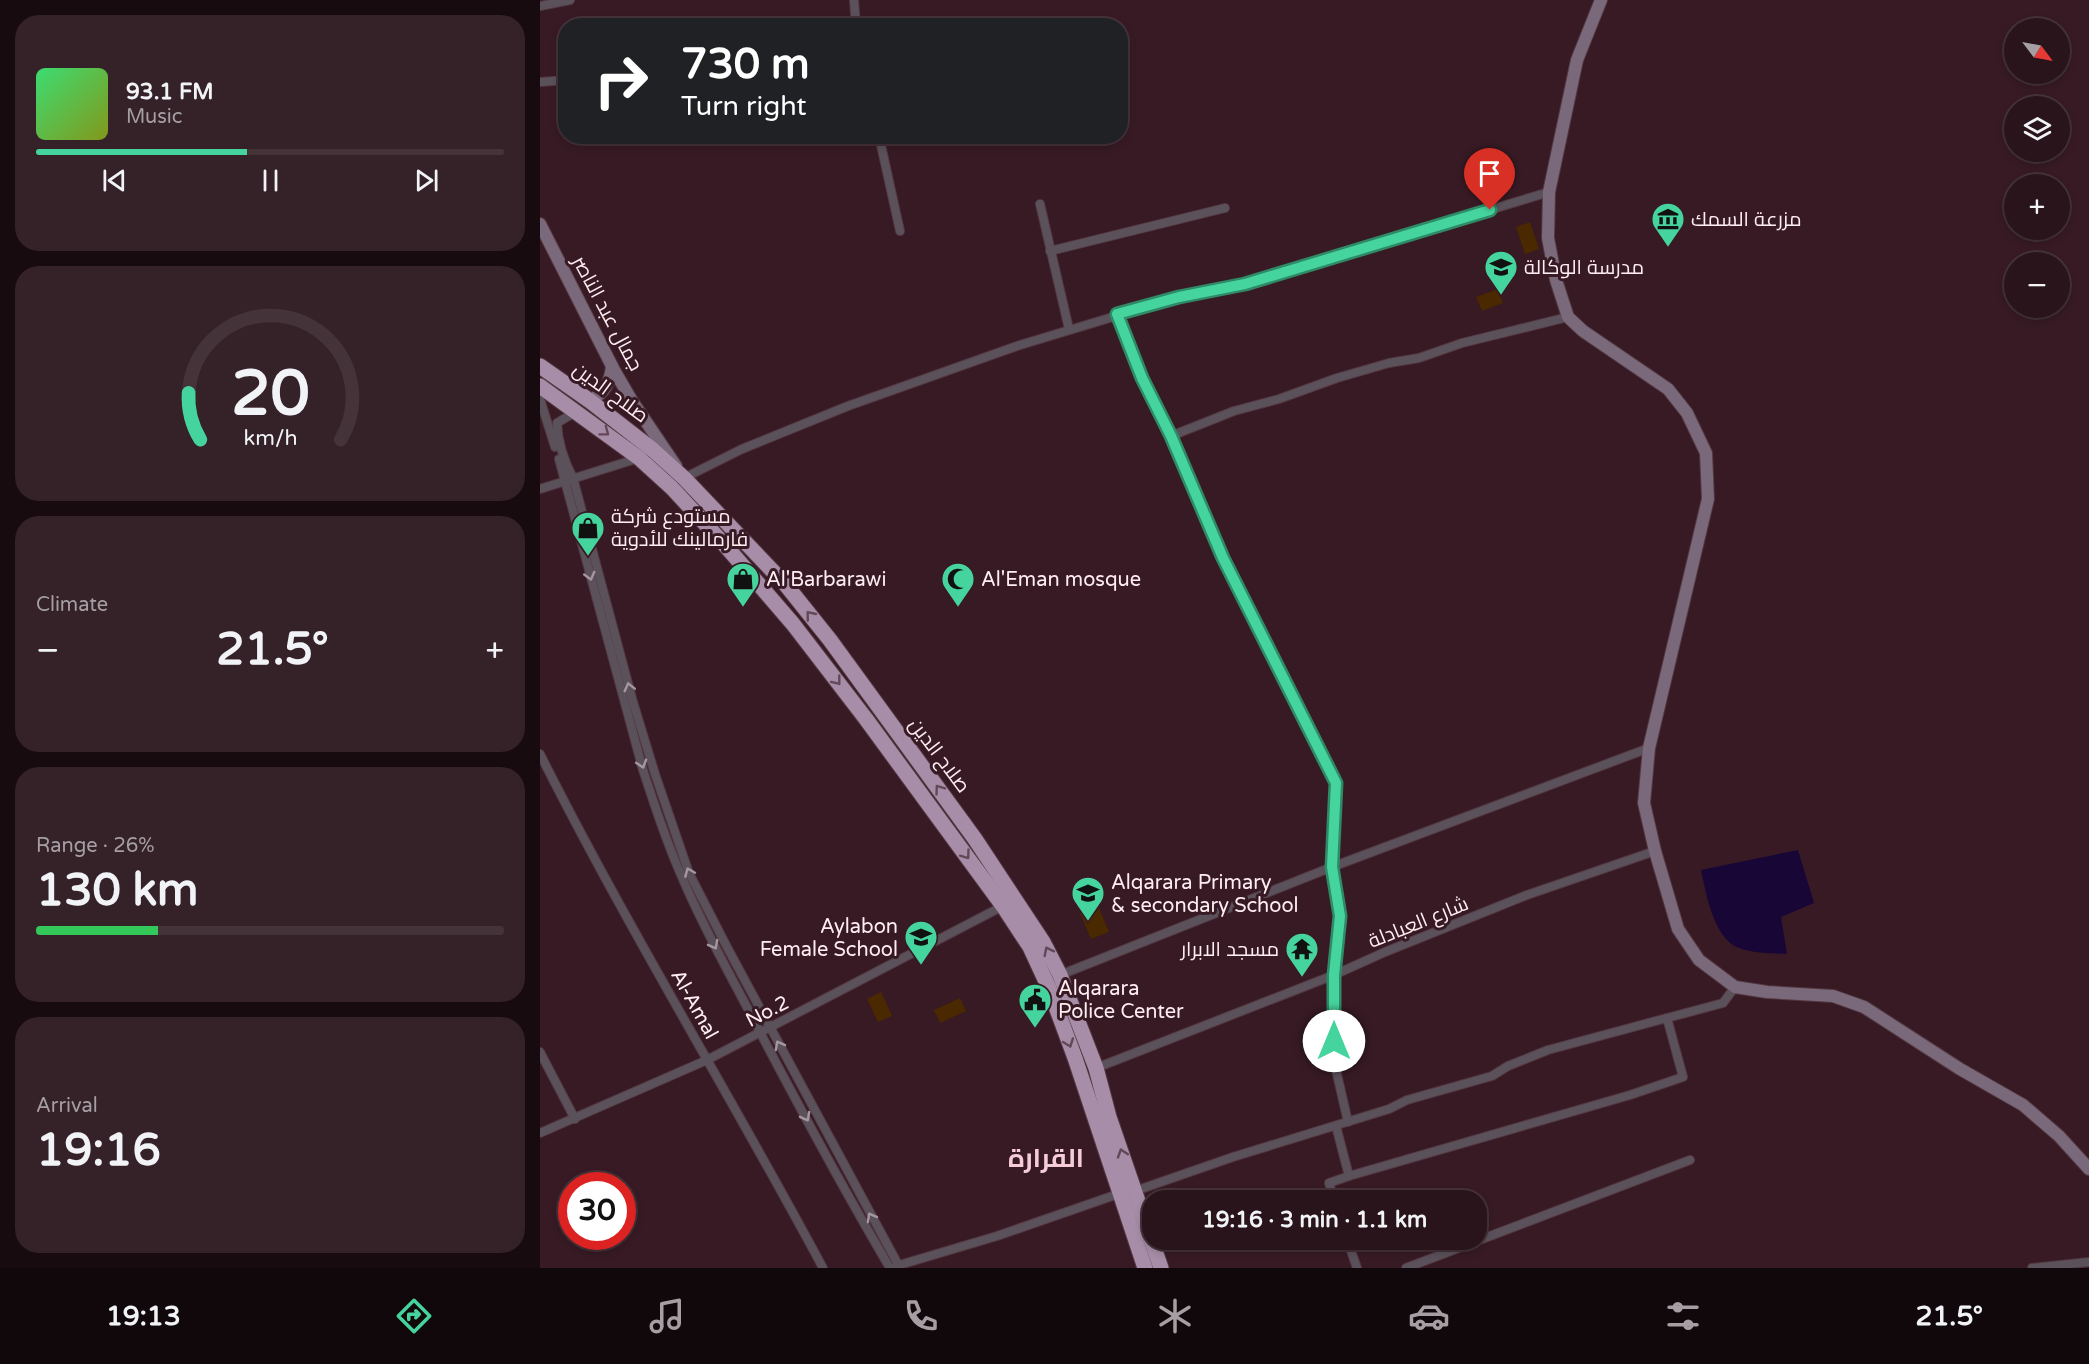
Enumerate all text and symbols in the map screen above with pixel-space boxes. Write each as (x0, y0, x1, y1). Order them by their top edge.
north arrow (2004, 18, 2070, 84)
map controls (2004, 18, 2070, 318)
text: 730 m (681, 39, 810, 90)
icon: right (582, 42, 660, 120)
text: 93.1 FM (126, 79, 214, 105)
text: Turn right (681, 90, 807, 123)
button: layers (2004, 96, 2070, 162)
text: Music (126, 105, 182, 129)
pin (1464, 148, 1515, 210)
icon: arrive (1473, 157, 1506, 190)
icon: previous (98, 164, 131, 197)
icon: pause (254, 164, 287, 197)
icon: next (410, 164, 443, 197)
button: + (2004, 174, 2070, 240)
museum icon: مزرعة السمك (1650, 201, 1686, 248)
place label: مزرعة السمك (1691, 208, 1802, 232)
school or university icon: مدرسة الوكالة (1483, 249, 1519, 296)
street label: جمال عبد الناصر (566, 251, 648, 375)
button: − (2004, 252, 2070, 318)
place label: مدرسة الوكالة (1524, 256, 1644, 280)
street label: صلاح الدين (567, 357, 653, 429)
text: 20 (231, 358, 309, 433)
one-way arrow (598, 425, 609, 436)
text: km/h (243, 426, 297, 452)
place label: مستودع شركة فارمالينك للأدوية (611, 505, 748, 552)
shop icon: مستودع شركة فارمالينك للأدوية (570, 510, 606, 557)
shop icon: Al'Barbarawi (725, 561, 761, 608)
mosque icon: Al'Eman mosque (940, 561, 976, 608)
place label: Al'Barbarawi (766, 568, 886, 592)
place label: Al'Eman mosque (981, 568, 1141, 592)
one-way arrow (583, 571, 596, 581)
text: Climate (36, 593, 108, 617)
one-way arrow (807, 611, 818, 622)
text: 21.5° (216, 623, 329, 677)
text: − (36, 631, 60, 670)
text: + (485, 631, 504, 670)
one-way arrow (830, 675, 841, 686)
one-way arrow (624, 682, 637, 692)
street label: صلاح الدين (902, 713, 975, 798)
one-way arrow (635, 758, 647, 769)
one-way arrow (935, 784, 946, 795)
text: Range · 26% (36, 834, 155, 858)
one-way arrow (959, 848, 970, 859)
text: 130 km (36, 864, 198, 918)
one-way arrow (685, 867, 697, 878)
place label: Alqarara Primary & secondary School (1111, 871, 1299, 918)
school or university icon: Alqarara Primary & secondary School (1070, 875, 1106, 922)
street label: شارع العبادلة (1365, 892, 1472, 955)
place label: Aylabon Female School (760, 915, 898, 962)
school or university icon: Aylabon Female School (903, 919, 939, 966)
temple icon: مسجد الابرار (1284, 931, 1320, 978)
place label: مسجد الابرار (1180, 938, 1279, 962)
one-way arrow (707, 939, 719, 950)
one-way arrow (1043, 946, 1055, 957)
street label: Al-Amal (665, 965, 723, 1043)
place label: Alqarara Police Center (1058, 977, 1184, 1024)
public building icon: Alqarara Police Center (1017, 982, 1053, 1029)
street label: No.2 (742, 991, 793, 1033)
position arrow (1302, 1009, 1366, 1073)
one-way arrow (1062, 1037, 1075, 1048)
one-way arrow (775, 1041, 786, 1051)
text: Arrival (36, 1094, 98, 1118)
one-way arrow (799, 1111, 810, 1122)
text: 19:16 (36, 1124, 161, 1178)
district label: القرارة (1008, 1143, 1084, 1174)
one-way arrow (1116, 1148, 1129, 1159)
speed limit sign: 30 (558, 1172, 636, 1250)
text: 19:16 · 3 min · 1.1 km (1202, 1207, 1427, 1233)
one-way arrow (867, 1213, 878, 1223)
icon: directions (393, 1295, 435, 1337)
icon: music (646, 1295, 688, 1337)
icon: phone (900, 1295, 942, 1337)
icon: climate (1154, 1295, 1196, 1337)
icon: car (1408, 1295, 1450, 1337)
icon: filters (1662, 1295, 1704, 1337)
text: 19:13 (106, 1300, 181, 1333)
text: 21.5° (1915, 1300, 1983, 1333)

